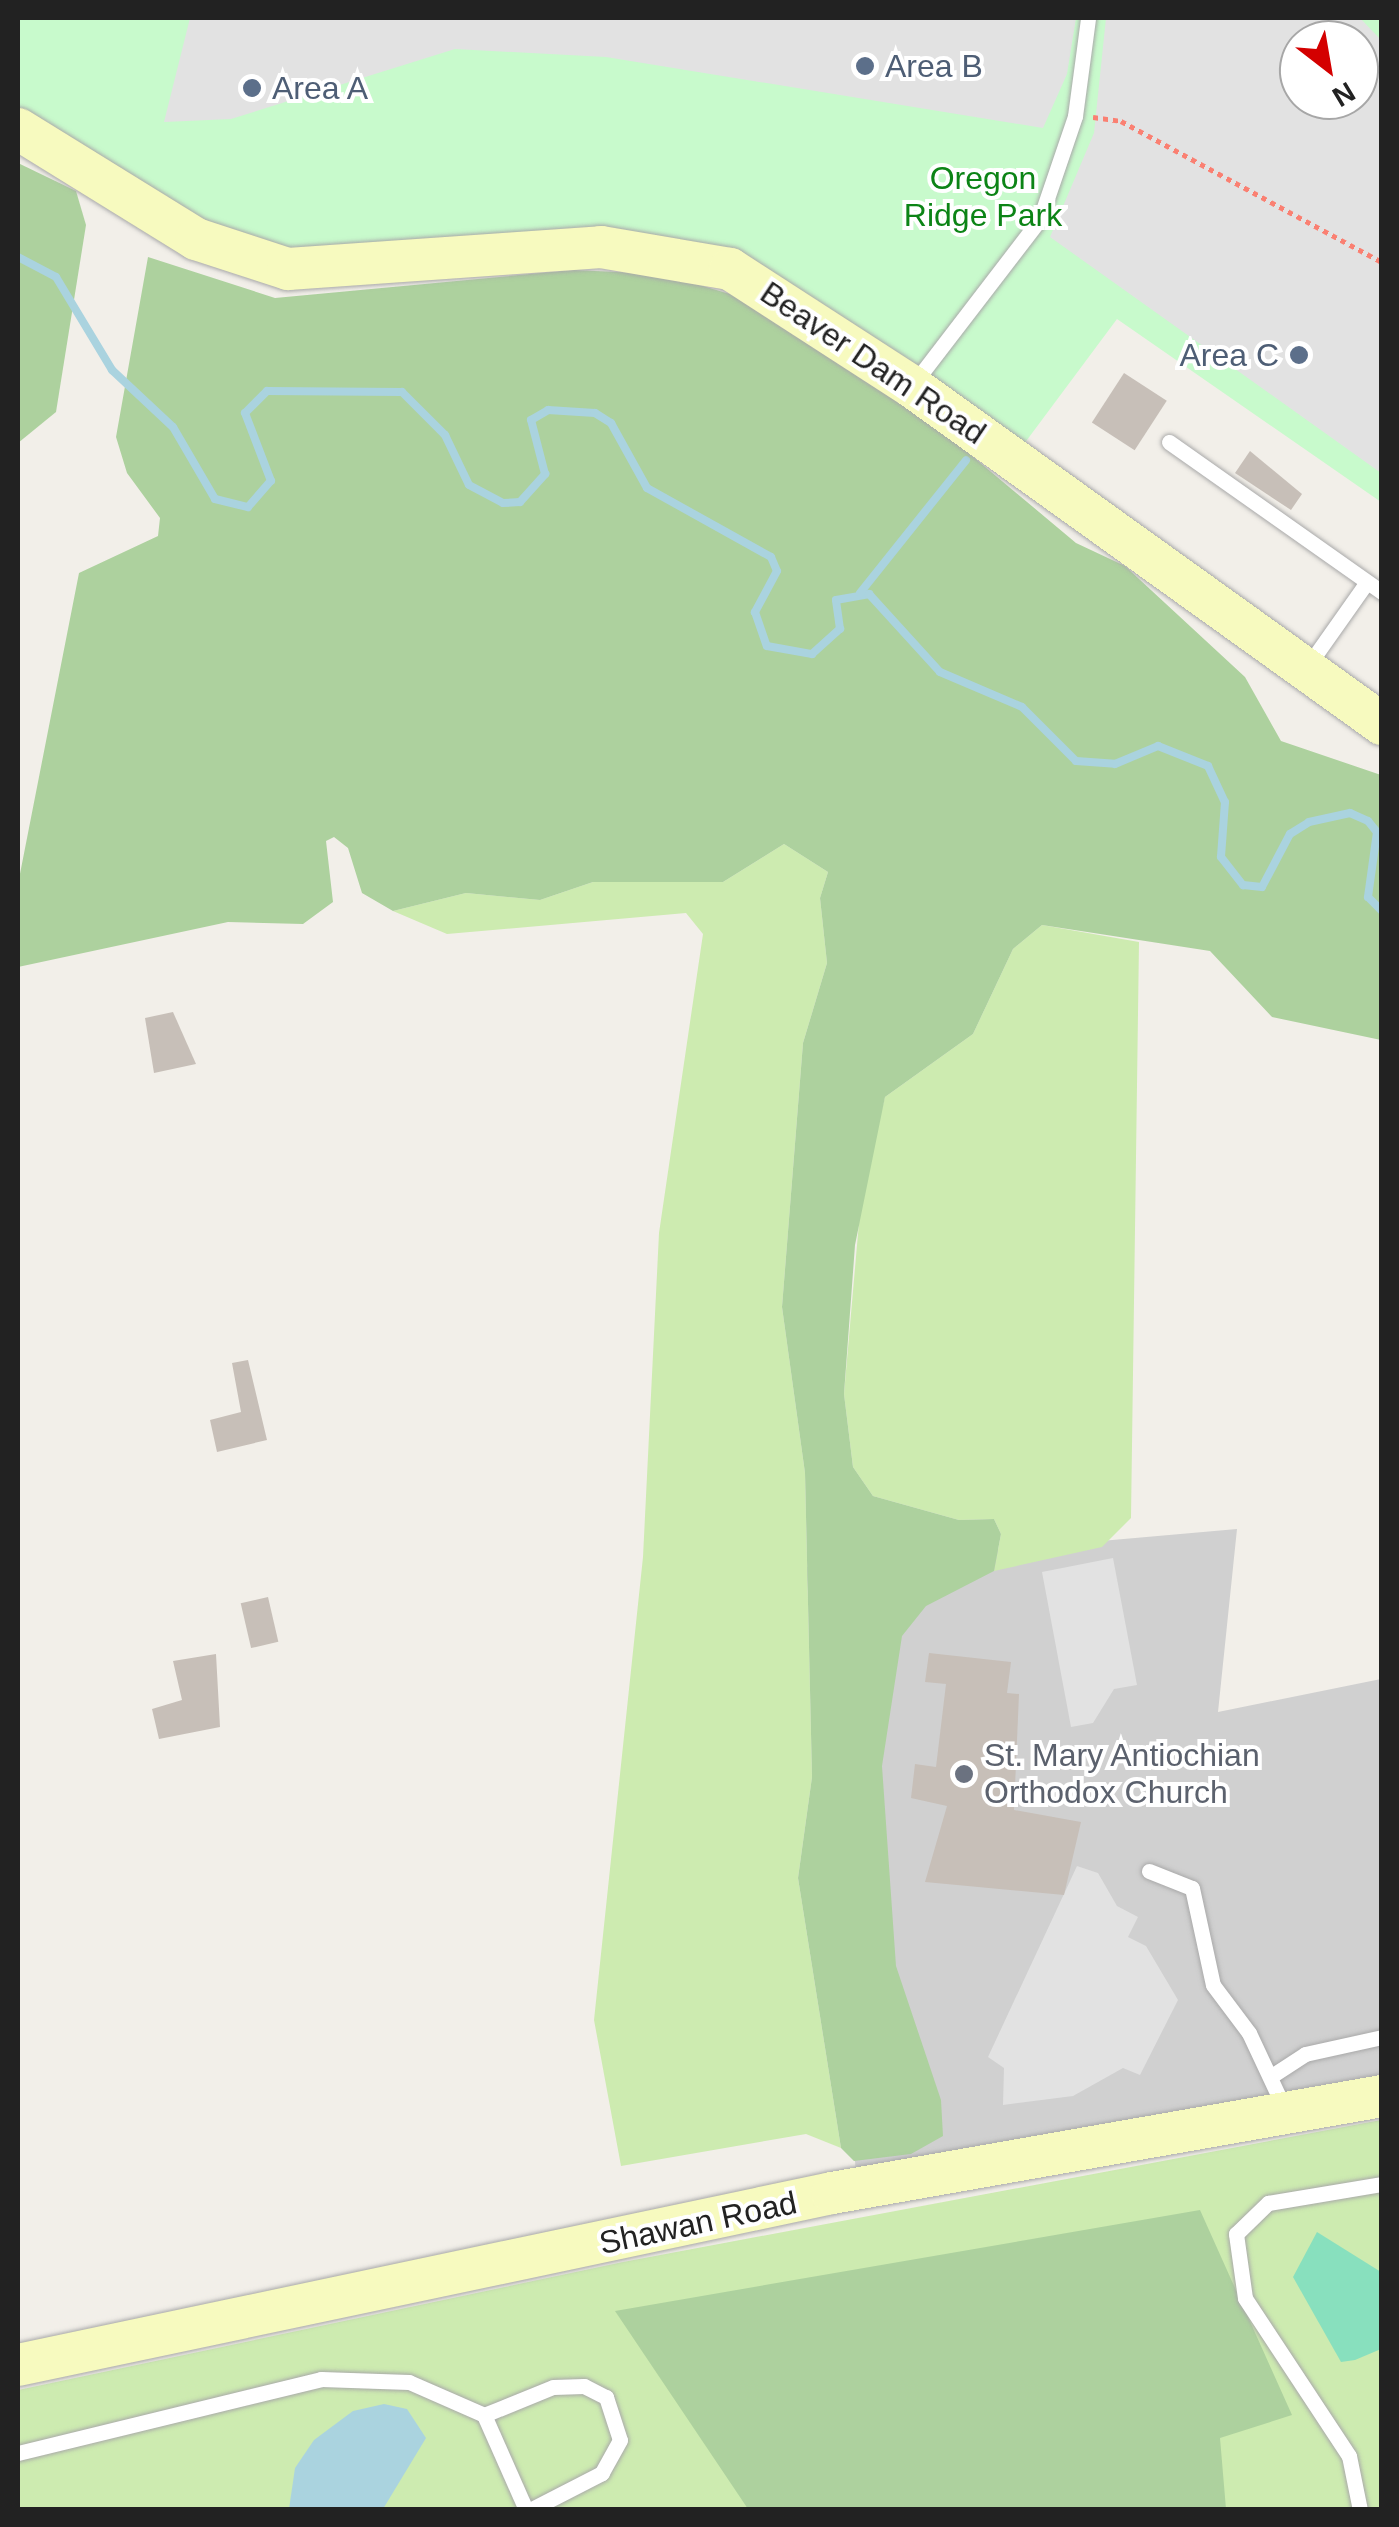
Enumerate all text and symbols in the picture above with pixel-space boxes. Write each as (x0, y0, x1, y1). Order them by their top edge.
north arrow (1279, 20, 1379, 120)
place label: Area B (885, 47, 983, 85)
marker: Area B (854, 55, 876, 77)
place label: Area A (272, 69, 370, 107)
text: N (1327, 76, 1360, 113)
marker: Area A (241, 77, 263, 99)
park label: Oregon Ridge Park (904, 160, 1062, 235)
street label: Beaver Dam Road (753, 273, 993, 453)
place label: Area C (1179, 336, 1279, 374)
marker: Area C (1288, 344, 1310, 366)
place label: St. Mary Antiochian Orthodox Church (984, 1737, 1261, 1812)
marker: St. Mary Antiochian Orthodox Church (953, 1763, 975, 1785)
street label: Shawan Road (596, 2183, 800, 2263)

